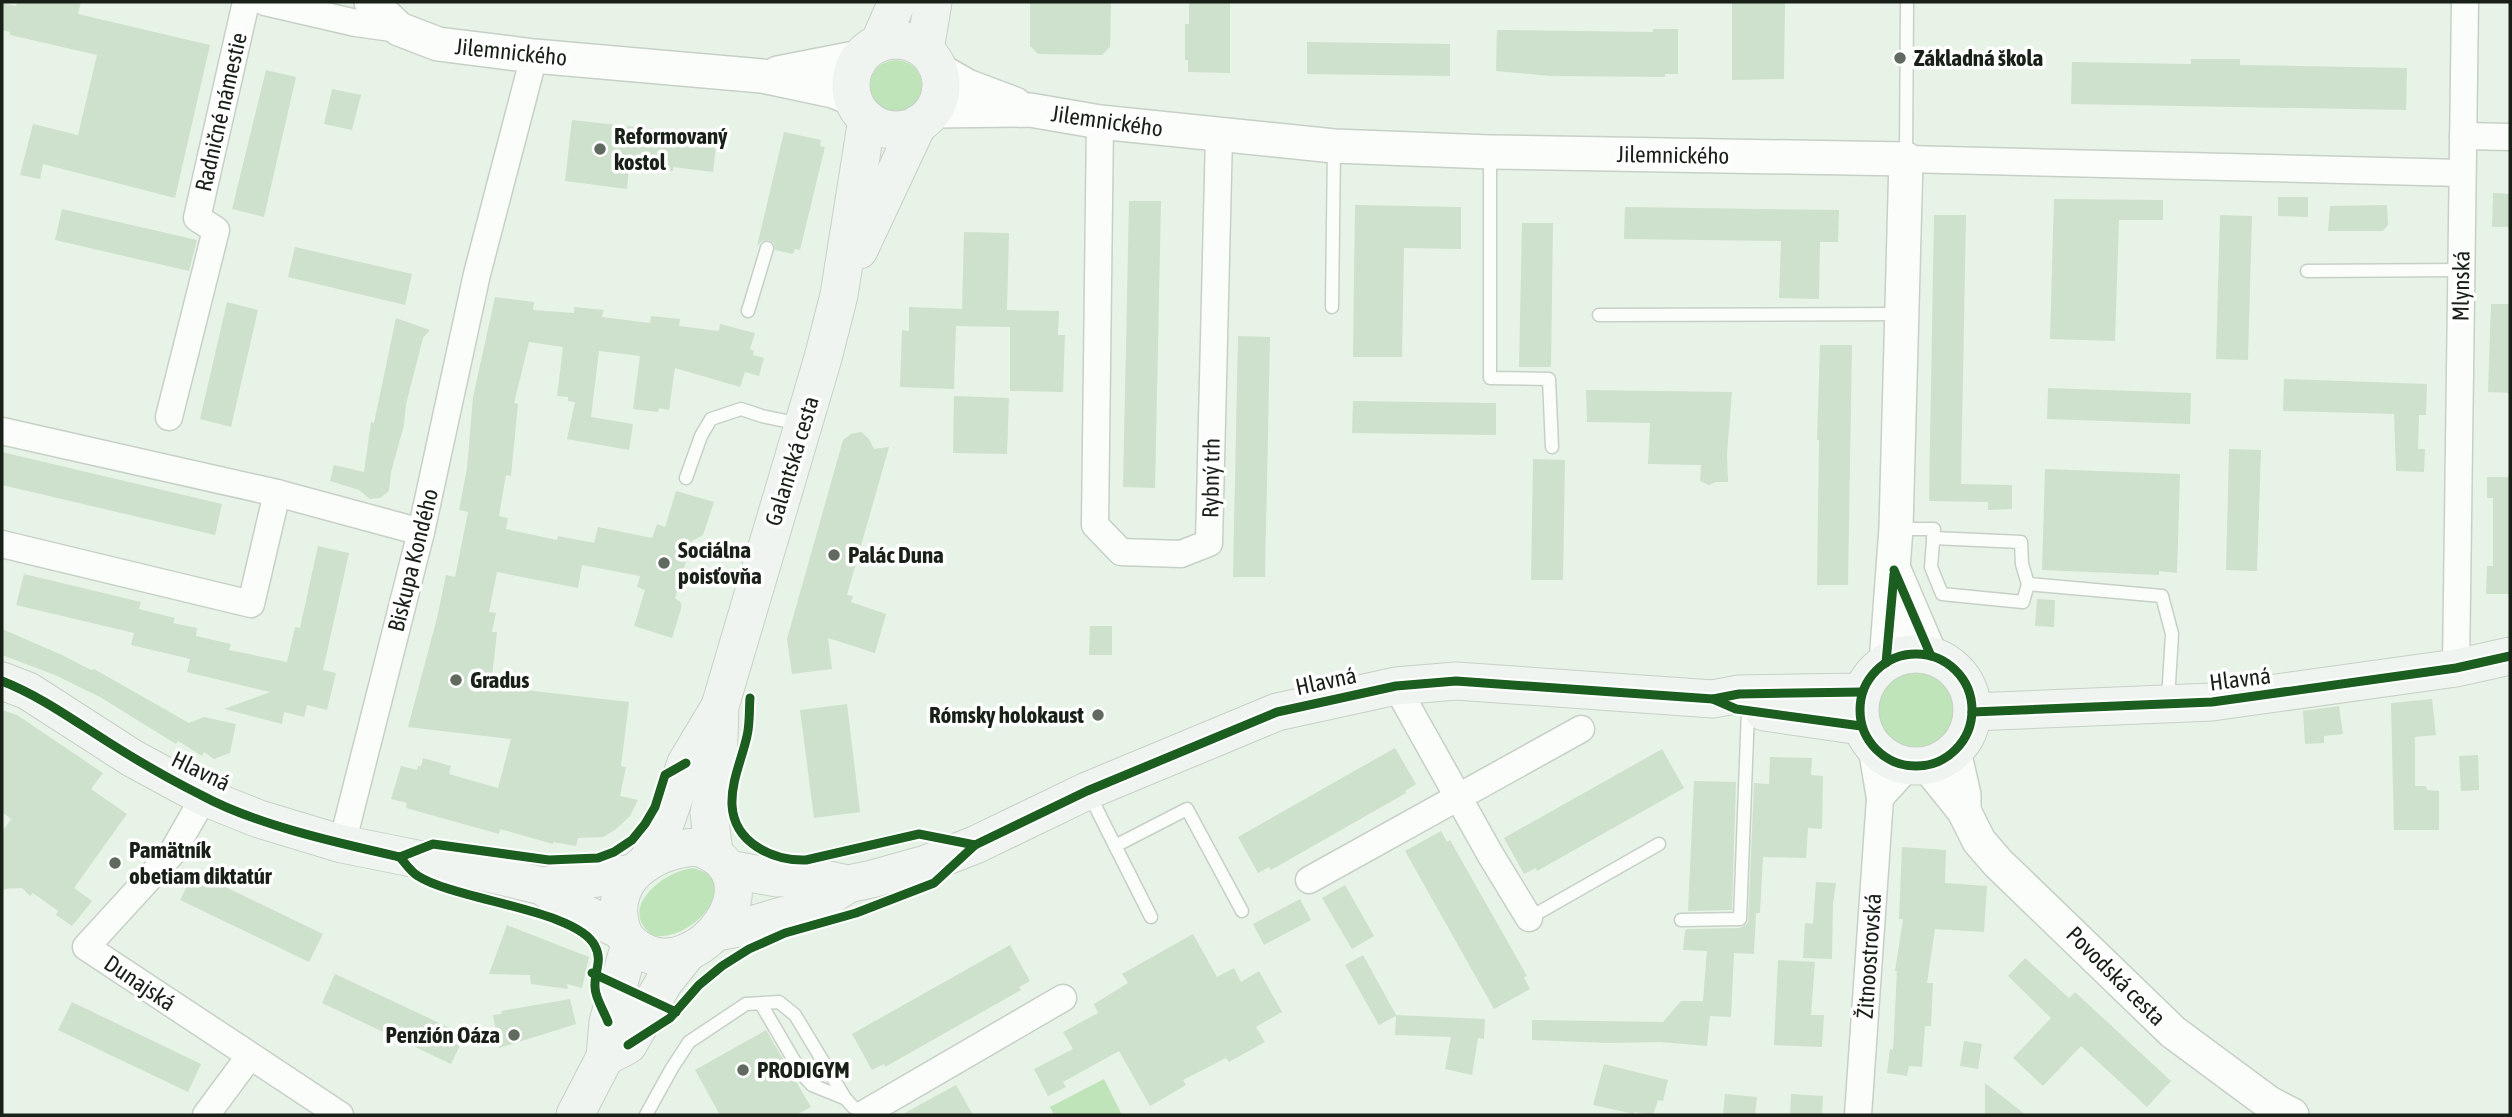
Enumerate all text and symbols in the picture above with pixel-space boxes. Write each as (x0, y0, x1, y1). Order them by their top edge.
street label: Radničné námestie (190, 30, 252, 194)
street label: Jilemnického (454, 33, 568, 71)
place label: Základná škola (1914, 45, 2044, 71)
marker: Základná škola (1892, 50, 1908, 66)
street label: Jilemnického (1049, 100, 1165, 142)
place label: Reformovaný kostol (614, 123, 728, 175)
marker: Reformovaný kostol (592, 141, 608, 157)
street label: Jilemnického (1617, 141, 1729, 169)
street label: Mlynská (2447, 250, 2475, 322)
street label: Galantská cesta (760, 393, 824, 529)
street label: Rybný trh (1197, 438, 1225, 518)
street label: Biskupa Kondého (383, 486, 443, 634)
place label: Sociálna poisťovňa (678, 537, 762, 589)
place label: Palác Duna (848, 542, 944, 568)
marker: Palác Duna (826, 547, 842, 563)
marker: Sociálna poisťovňa (656, 555, 672, 571)
street label: Hlavná (1293, 662, 1359, 700)
street label: Hlavná (2208, 662, 2272, 696)
place label: Gradus (470, 667, 529, 693)
marker: Gradus (448, 672, 464, 688)
place label: Rómsky holokaust (929, 702, 1084, 728)
marker: Rómsky holokaust (1090, 707, 1106, 723)
street label: Hlavná (168, 746, 234, 796)
place label: Pamätník obetiam diktatúr (129, 837, 273, 889)
marker: Pamätník obetiam diktatúr (107, 855, 123, 871)
street label: Žitnoostrovská (1852, 892, 1886, 1020)
street label: Povodská cesta (2061, 921, 2171, 1031)
street label: Dunajská (100, 950, 180, 1016)
place label: Penzión Oáza (386, 1022, 500, 1048)
marker: Penzión Oáza (506, 1027, 522, 1043)
place label: PRODIGYM (757, 1057, 850, 1083)
marker: PRODIGYM (735, 1062, 751, 1078)

